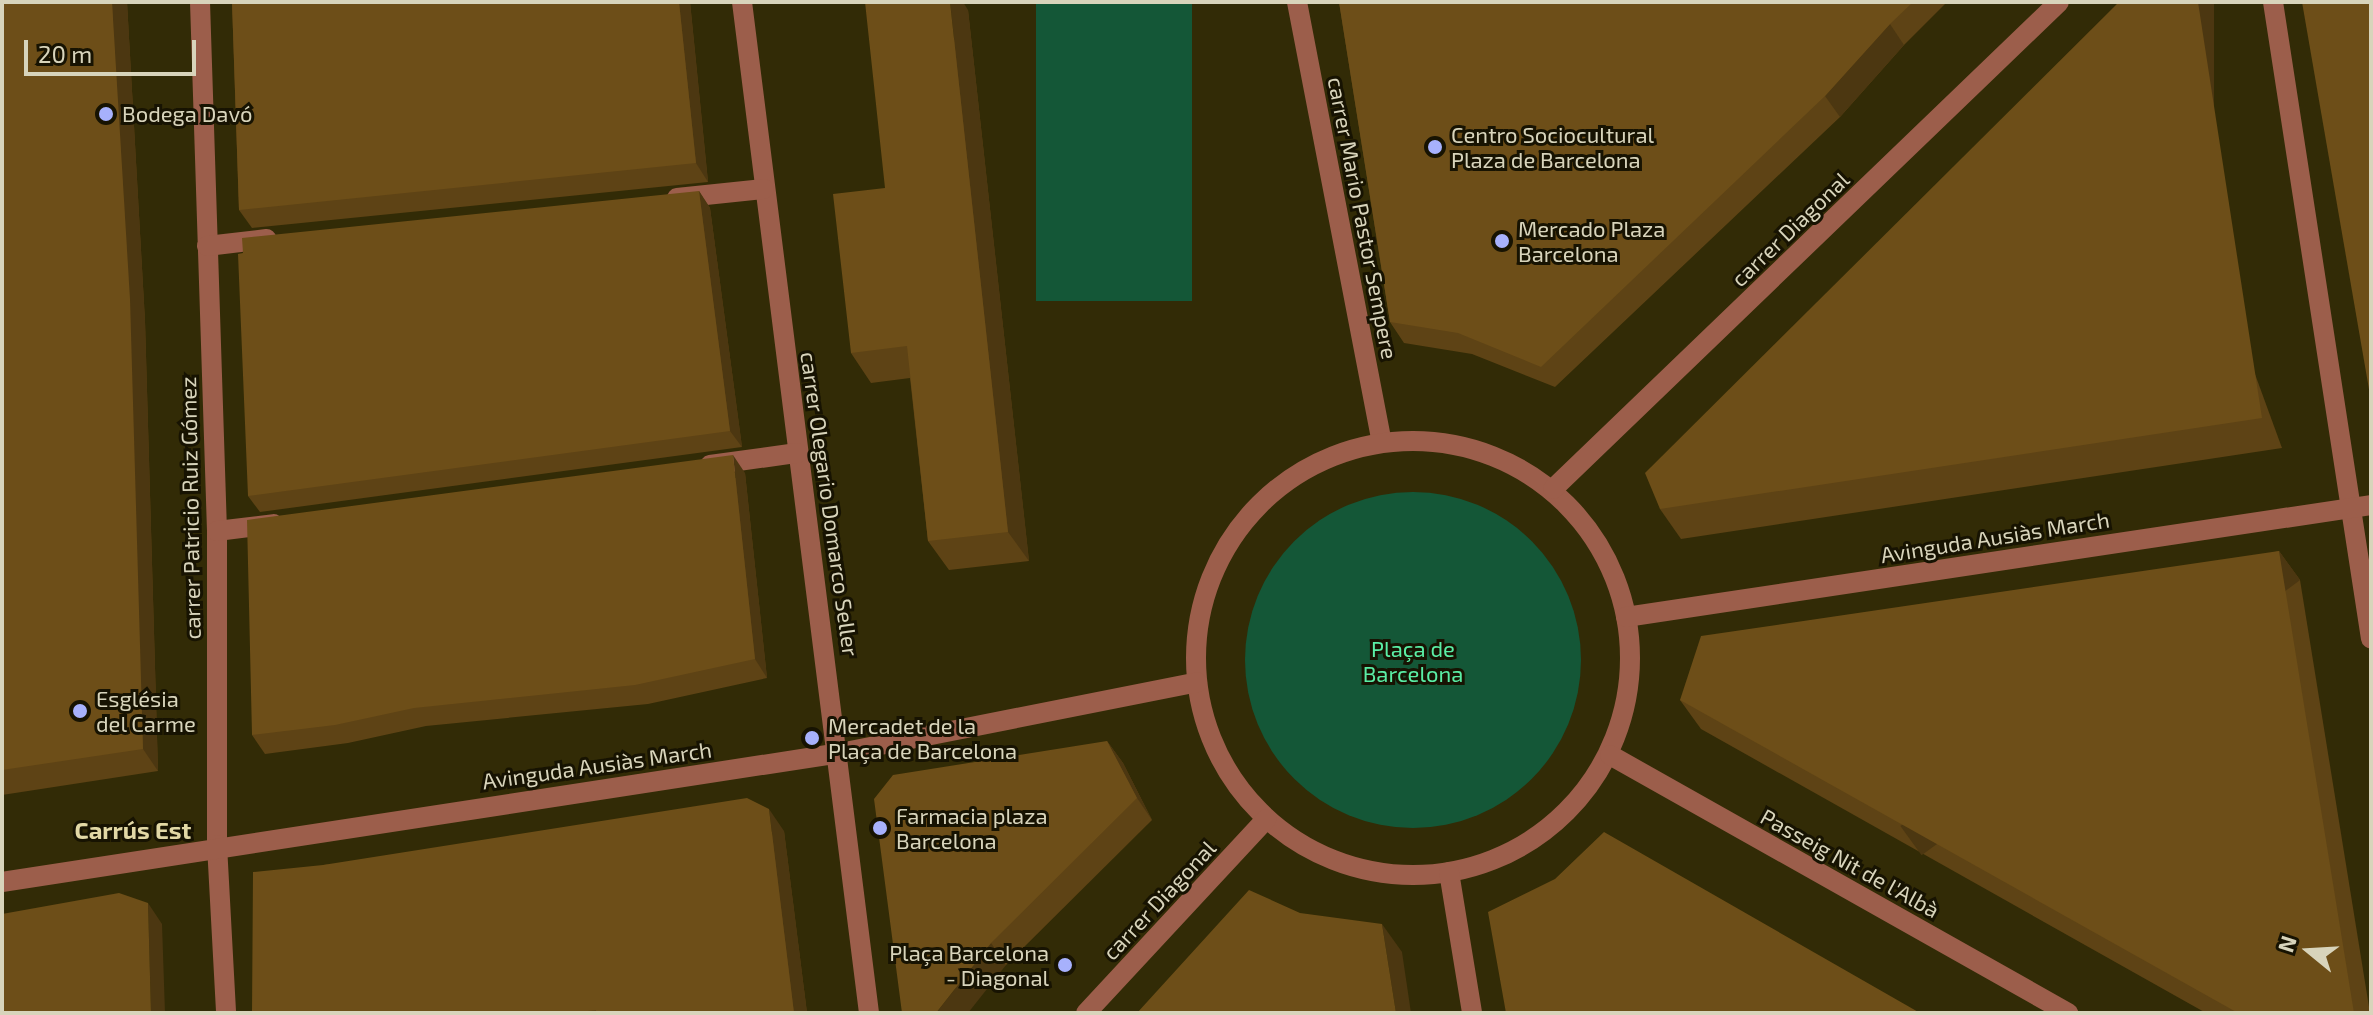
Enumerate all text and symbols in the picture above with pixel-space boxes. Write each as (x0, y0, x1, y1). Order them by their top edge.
scale bar (28, 24, 200, 74)
text: 20 m (38, 39, 92, 68)
street label: carrer Mario Pastor Sempere (1323, 74, 1403, 362)
place label: Bodega Davó (122, 101, 252, 127)
marker: Bodega Davó (97, 105, 115, 123)
place label: Centro Sociocultural Plaza de Barcelona (1451, 121, 1654, 172)
marker: Centro Sociocultural Plaza de Barcelona (1426, 138, 1444, 156)
street label: carrer Diagonal (1725, 166, 1855, 292)
place label: Mercado Plaza Barcelona (1518, 215, 1665, 266)
marker: Mercado Plaza Barcelona (1493, 232, 1511, 250)
street label: carrer Olegario Domarco Seller (796, 350, 864, 658)
street label: carrer Patricio Ruiz Gómez (175, 376, 205, 640)
street label: Avinguda Ausiàs March (1878, 506, 2112, 568)
park label: Plaça de Barcelona (1363, 635, 1463, 686)
place label: Església del Carme (96, 685, 196, 736)
marker: Església del Carme (71, 702, 89, 720)
place label: Mercadet de la Plaça de Barcelona (828, 712, 1017, 764)
marker: Mercadet de la Plaça de Barcelona (803, 729, 821, 747)
street label: Avinguda Ausiàs March (480, 736, 714, 794)
place label: Farmacia plaza Barcelona (896, 802, 1047, 854)
street label: Passeig Nit de l'Albà (1756, 803, 1944, 923)
district label: Carrús Est (75, 816, 191, 844)
marker: Farmacia plaza Barcelona (871, 819, 889, 837)
street label: carrer Diagonal (1097, 835, 1221, 965)
north arrow (2269, 911, 2349, 991)
text: N (2271, 932, 2301, 955)
place label: Plaça Barcelona - Diagonal (889, 939, 1049, 990)
marker: Plaça Barcelona - Diagonal (1056, 956, 1074, 974)

